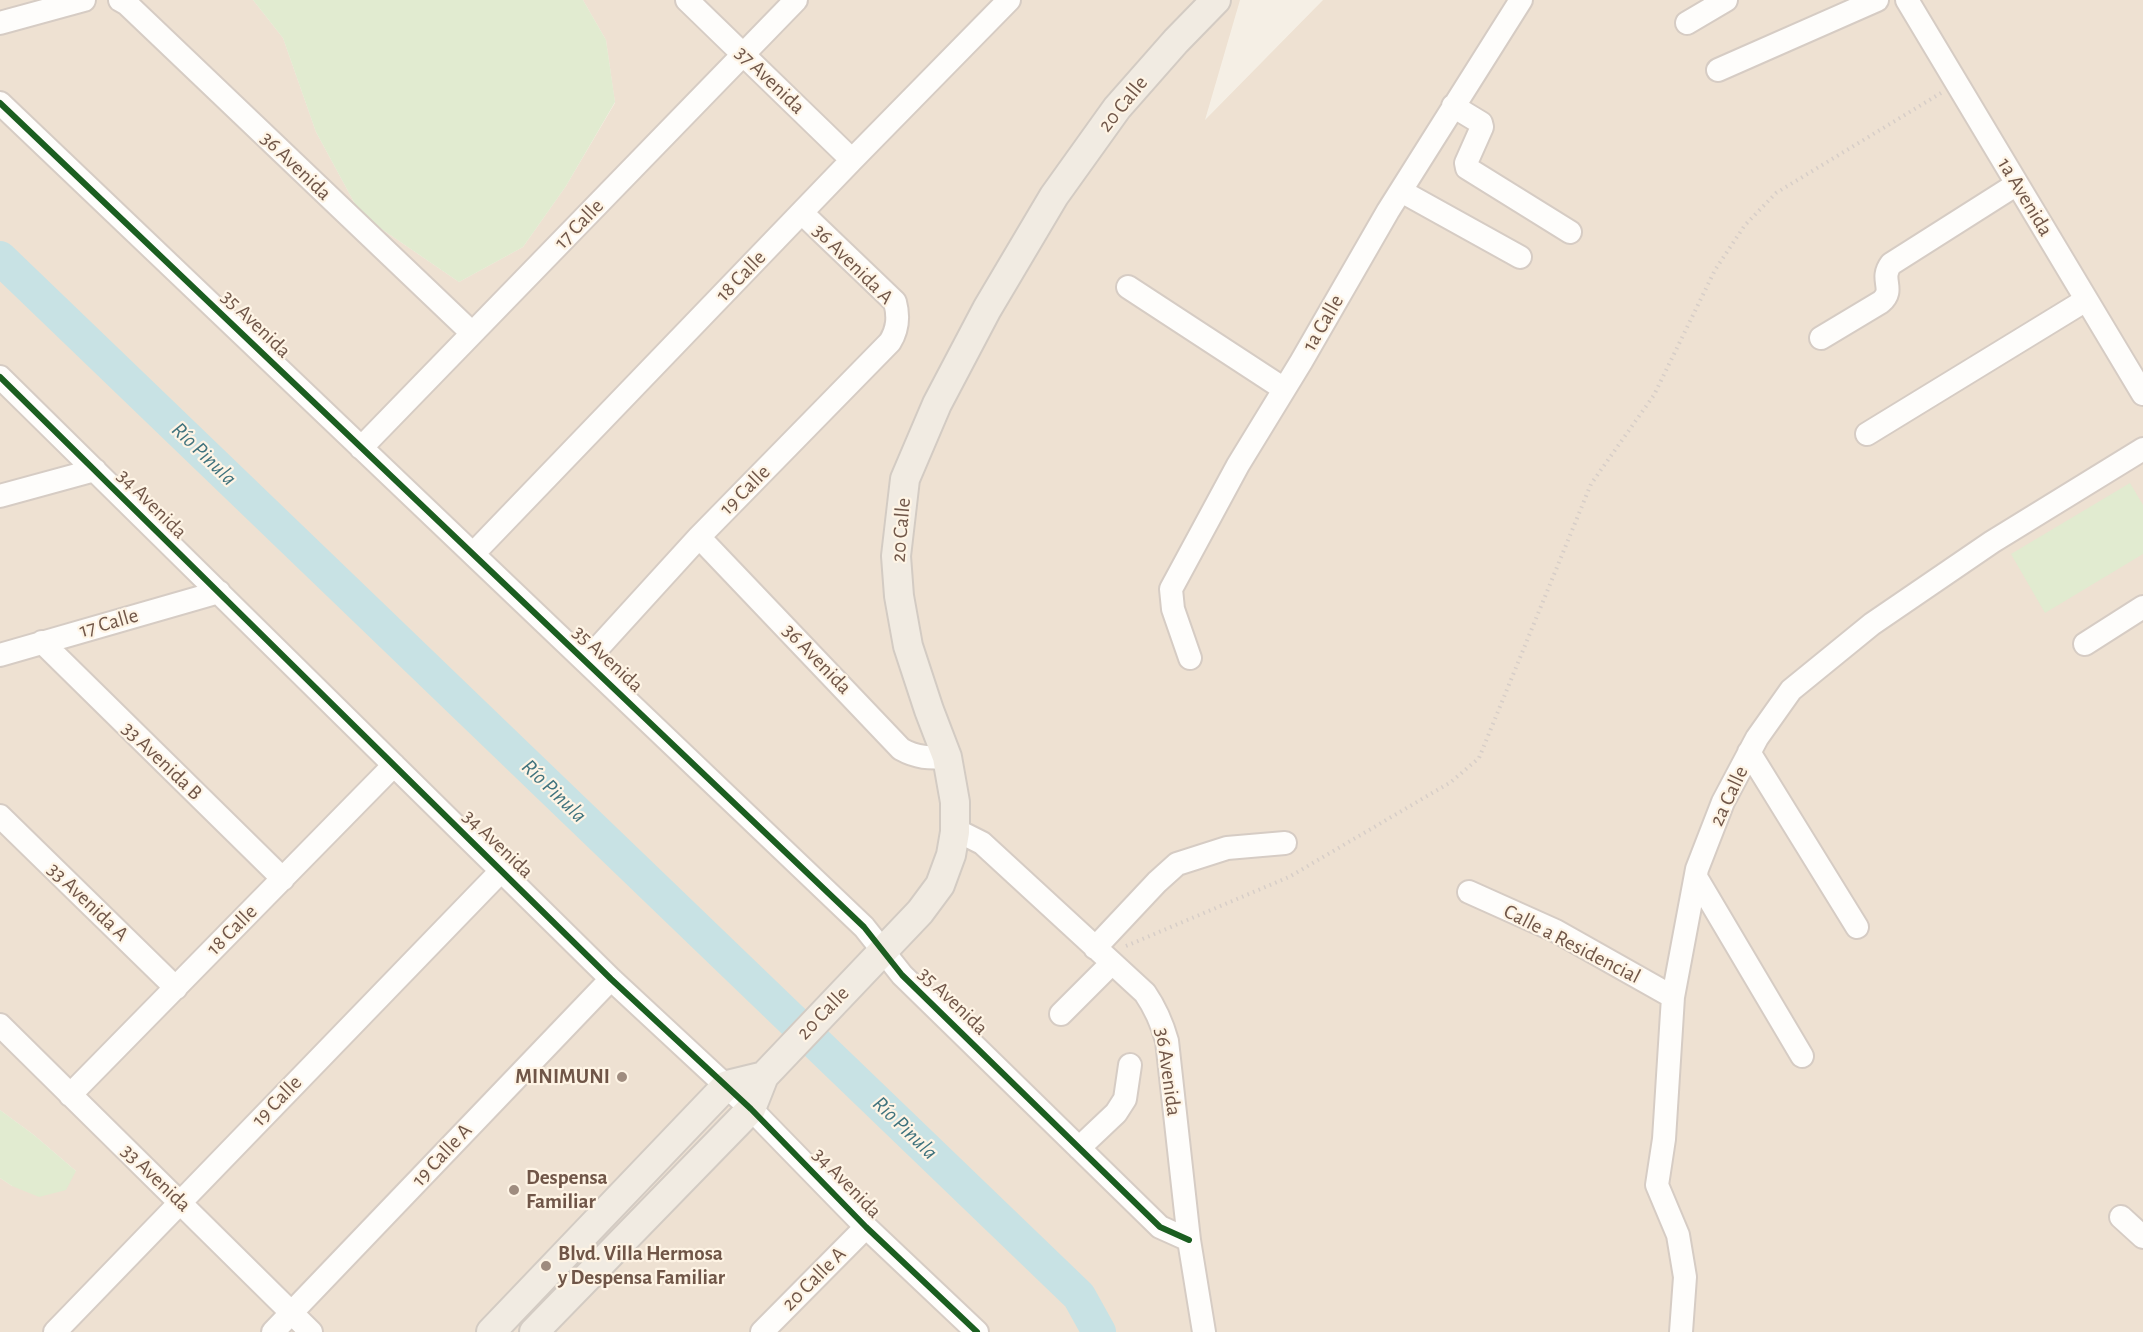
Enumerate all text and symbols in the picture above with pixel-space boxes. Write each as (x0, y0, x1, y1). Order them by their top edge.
street label: 37 Avenida (730, 41, 810, 119)
street label: 20 Calle (1093, 71, 1153, 137)
street label: 36 Avenida (255, 126, 337, 206)
street label: 1a Avenida (1992, 153, 2058, 241)
street label: 17 Calle (549, 194, 609, 254)
street label: 36 Avenida A (807, 218, 899, 310)
street label: 18 Calle (711, 245, 771, 307)
street label: 35 Avenida (216, 285, 296, 363)
street label: 1a Calle (1297, 290, 1349, 356)
water label: Río Pinula (166, 417, 242, 491)
street label: 19 Calle (714, 459, 776, 521)
street label: 34 Avenida (112, 464, 192, 544)
street label: 20 Calle (886, 497, 916, 563)
street label: 17 Calle (77, 603, 141, 643)
street label: 36 Avenida (777, 618, 857, 700)
street label: 35 Avenida (567, 620, 649, 698)
street label: 33 Avenida B (117, 717, 207, 805)
water label: Río Pinula (516, 754, 592, 828)
street label: 2a Calle (1704, 762, 1754, 830)
street label: 34 Avenida (457, 804, 539, 884)
street label: 33 Avenida A (42, 857, 134, 947)
street label: 18 Calle (201, 899, 263, 961)
street label: Calle a Residencial (1499, 899, 1645, 989)
street label: 35 Avenida (913, 962, 993, 1040)
street label: 20 Calle (791, 981, 855, 1045)
street label: 36 Avenida (1149, 1026, 1187, 1118)
place label: MINIMUNI (515, 1064, 610, 1090)
street label: 19 Calle (247, 1070, 307, 1132)
marker: MINIMUNI (615, 1070, 629, 1084)
water label: Río Pinula (867, 1091, 943, 1165)
street label: 19 Calle A (407, 1118, 477, 1192)
street label: 33 Avenida (116, 1139, 196, 1217)
street label: 34 Avenida (807, 1142, 887, 1224)
place label: Despensa Familiar (526, 1165, 608, 1215)
marker: Despensa Familiar (507, 1183, 521, 1197)
place label: Blvd. Villa Hermosa y Despensa Familiar (558, 1241, 725, 1291)
street label: 20 Calle A (777, 1242, 851, 1316)
marker: Blvd. Villa Hermosa y Despensa Familiar (539, 1259, 553, 1273)

